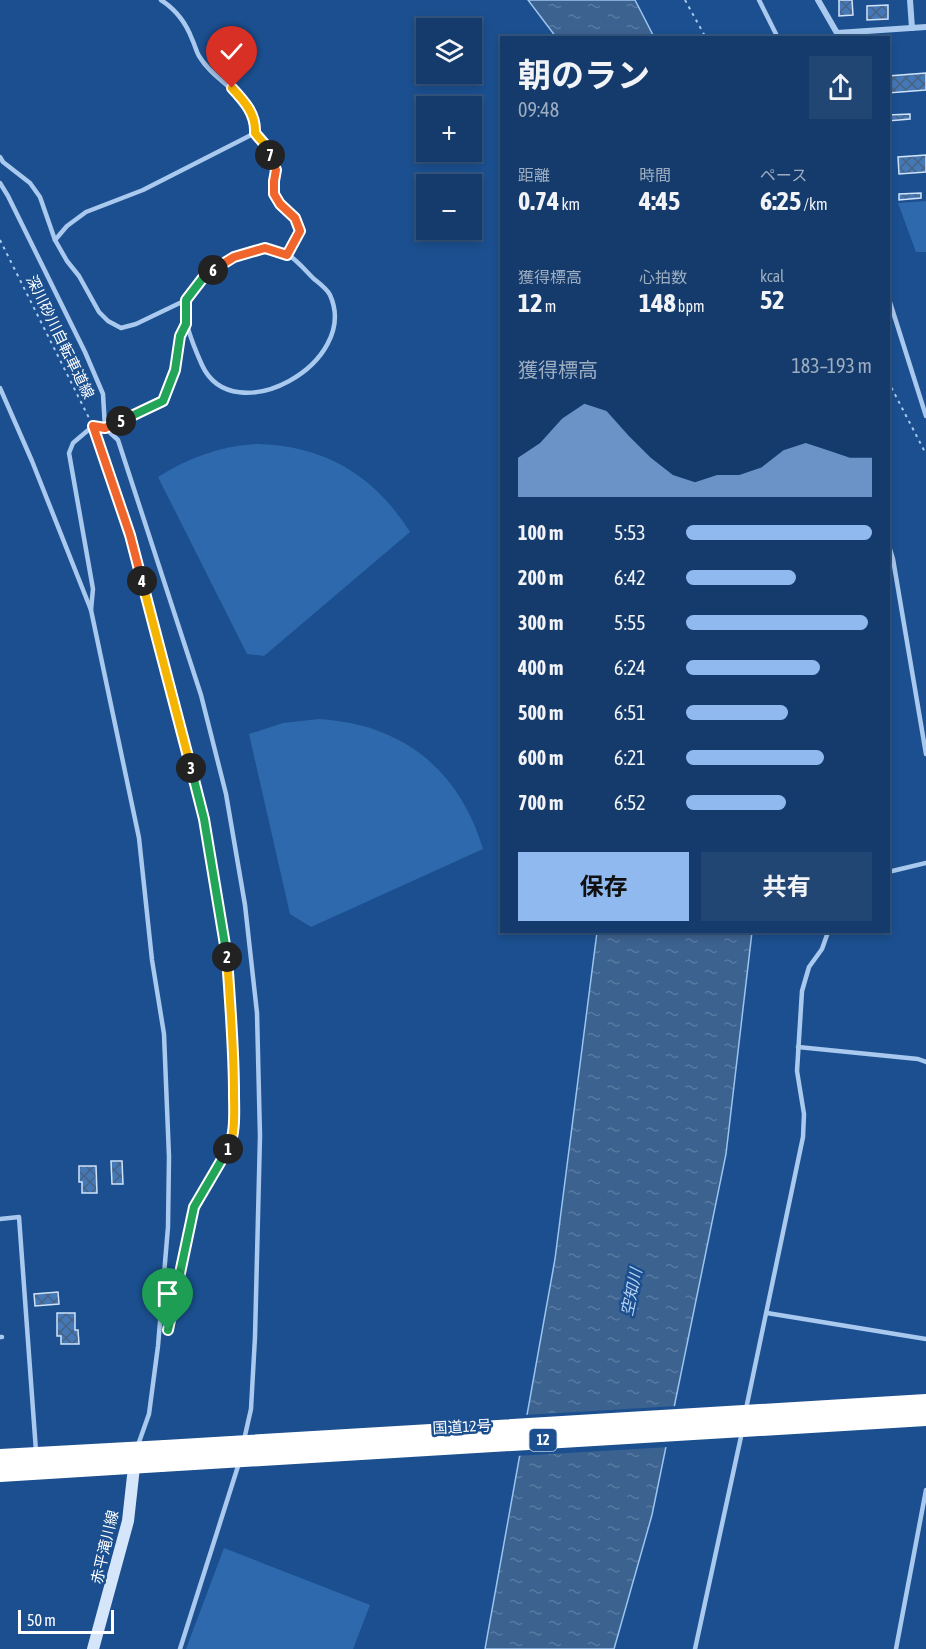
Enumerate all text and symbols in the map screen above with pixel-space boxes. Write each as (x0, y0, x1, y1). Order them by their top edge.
map controls (416, 18, 482, 240)
button: layers (416, 18, 482, 84)
pin (206, 26, 257, 88)
icon: check (215, 35, 248, 68)
text: 朝のラン (518, 56, 650, 94)
button: share (809, 56, 872, 119)
button: + (416, 96, 482, 162)
text: 09:48 (518, 98, 559, 121)
pin: 7 (255, 140, 285, 170)
text: 7 (266, 146, 274, 164)
text: 距離 (518, 166, 550, 184)
text: 時間 (639, 166, 671, 184)
text: ペース (760, 166, 807, 184)
button: − (416, 174, 482, 240)
text: 0.74 (518, 186, 559, 216)
text: 4:45 (639, 186, 680, 216)
text: 6:25 (760, 186, 801, 216)
text: km (559, 195, 580, 213)
text: /km (801, 195, 827, 213)
pin: 6 (198, 255, 228, 285)
text: 6 (209, 261, 217, 279)
text: kcal (760, 267, 784, 285)
text: 獲得標高 (518, 268, 582, 286)
text: 心拍数 (639, 268, 687, 286)
street label: 深川砂川自転車道線 (23, 272, 98, 401)
text: 52 (760, 285, 784, 315)
text: 12 (518, 288, 542, 318)
text: 148 (639, 288, 676, 318)
text: m (542, 297, 556, 315)
text: bpm (676, 297, 705, 315)
text: 183–193 m (791, 354, 872, 377)
text: 獲得標高 (518, 358, 598, 381)
pin: 5 (106, 406, 136, 436)
text: 5 (117, 412, 125, 430)
text: 100 m (518, 521, 563, 544)
text: 5:53 (614, 521, 646, 544)
pin: 4 (127, 566, 157, 596)
text: 200 m (518, 566, 563, 589)
text: 6:42 (614, 566, 646, 589)
text: 4 (138, 572, 146, 590)
text: 300 m (518, 611, 563, 634)
text: 5:55 (614, 611, 646, 634)
text: 400 m (518, 656, 563, 679)
text: 6:24 (614, 656, 646, 679)
text: 500 m (518, 701, 563, 724)
text: 6:51 (614, 701, 646, 724)
text: 600 m (518, 746, 563, 769)
text: 6:21 (614, 746, 646, 769)
pin: 3 (176, 753, 206, 783)
text: 3 (187, 759, 195, 777)
text: 700 m (518, 791, 563, 814)
text: 6:52 (614, 791, 646, 814)
button: 保存 (518, 852, 689, 921)
button: 共有 (701, 852, 872, 921)
pin: 2 (212, 942, 242, 972)
text: 2 (223, 948, 231, 966)
pin: 1 (213, 1134, 243, 1164)
text: 1 (224, 1140, 232, 1158)
water label: 空知川 (617, 1265, 645, 1317)
pin (142, 1268, 193, 1330)
icon: arrive (151, 1277, 184, 1310)
street label: 国道12号 (432, 1416, 492, 1437)
road number: 12 (530, 1429, 556, 1451)
street label: 赤平滝川線 (88, 1508, 121, 1585)
scale bar (18, 1607, 114, 1634)
text: 50 m (27, 1611, 56, 1629)

